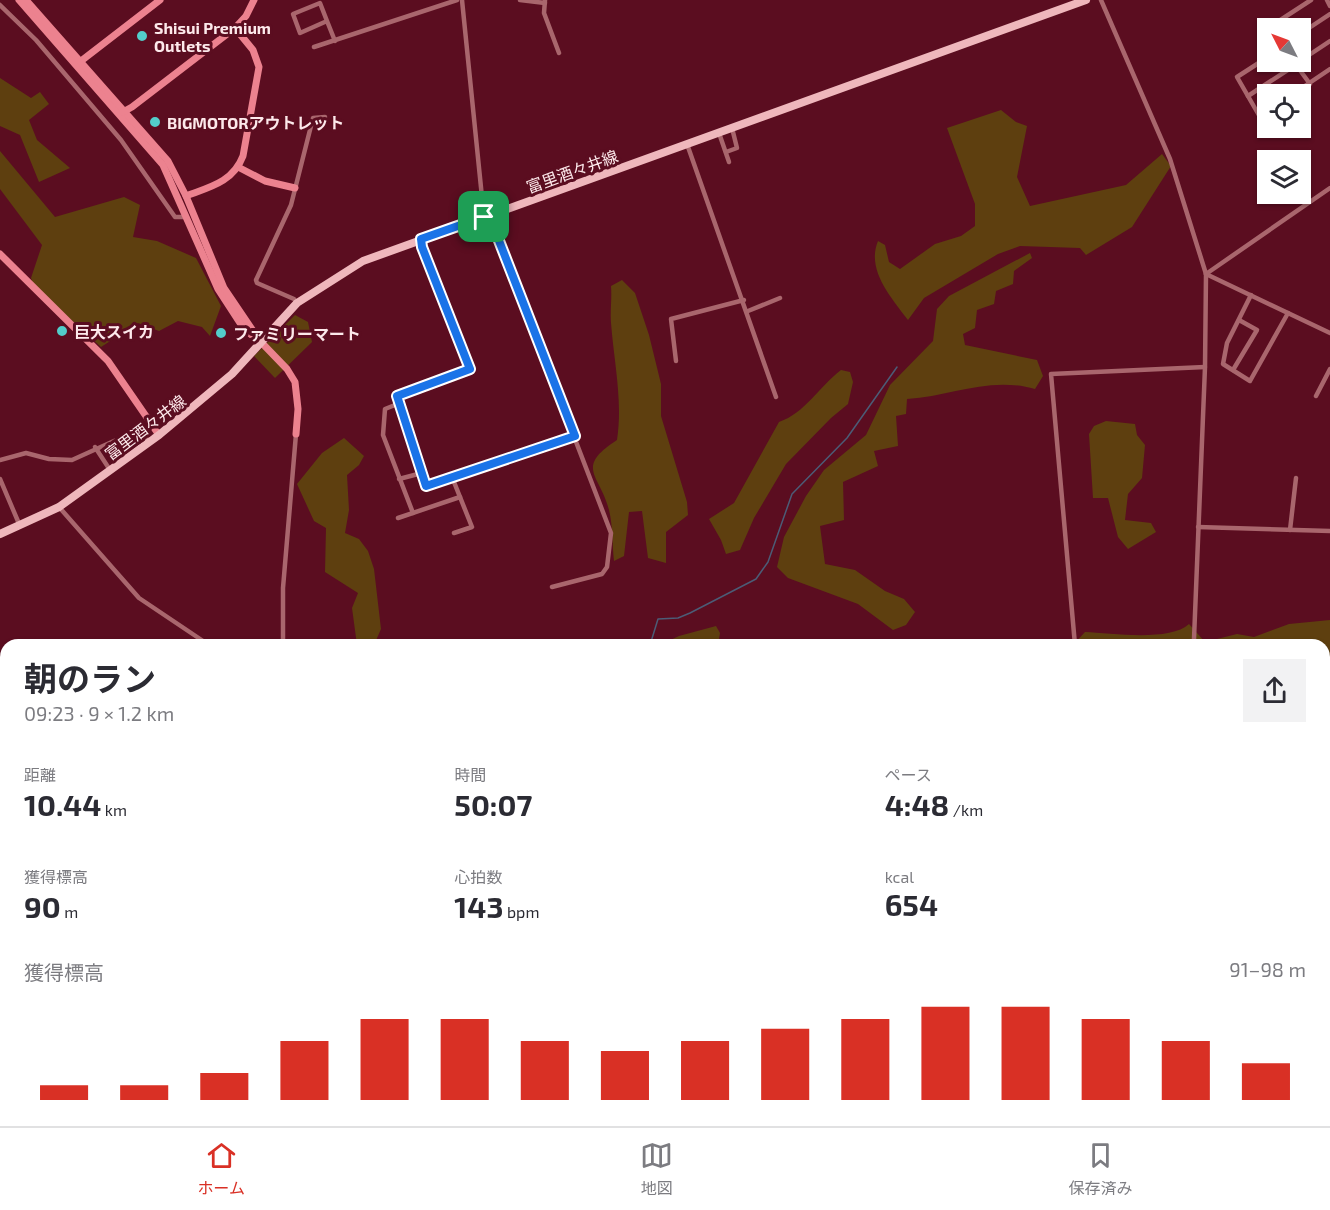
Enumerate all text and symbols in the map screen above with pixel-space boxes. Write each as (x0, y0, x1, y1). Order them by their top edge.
place label: Shisui Premium Outlets (154, 18, 271, 55)
north arrow (1257, 18, 1311, 72)
map controls (1257, 18, 1311, 204)
marker: Shisui Premium Outlets (135, 29, 149, 43)
button: locate (1257, 84, 1311, 138)
place label: BIGMOTORアウトレット (167, 113, 345, 132)
marker: BIGMOTORアウトレット (148, 115, 162, 129)
street label: 富里酒々井線 (524, 146, 620, 196)
button: layers (1257, 150, 1311, 204)
pin (458, 191, 509, 242)
icon: arrive (467, 200, 500, 233)
place label: 巨大スイカ (74, 322, 154, 341)
marker: 巨大スイカ (55, 324, 69, 338)
place label: ファミリーマート (233, 324, 361, 343)
marker: ファミリーマート (214, 326, 228, 340)
street label: 富里酒々井線 (101, 391, 189, 463)
text: 朝のラン (24, 658, 156, 698)
button: share (1243, 659, 1306, 722)
text: 09:23 · 9 × 1.2 km (24, 701, 174, 725)
text: 距離 (24, 765, 56, 784)
text: 時間 (454, 765, 486, 784)
text: ペース (885, 765, 932, 784)
text: 10.44 (24, 786, 101, 822)
text: 50:07 (454, 786, 532, 822)
text: 4:48 (885, 786, 949, 822)
text: km (101, 800, 127, 819)
text: /km (949, 800, 983, 819)
text: 獲得標高 (24, 867, 88, 886)
text: 心拍数 (454, 867, 502, 886)
text: kcal (885, 867, 914, 886)
text: 654 (885, 886, 938, 922)
text: 90 (24, 888, 61, 924)
text: 143 (454, 888, 503, 924)
text: m (61, 902, 78, 921)
text: bpm (503, 902, 539, 921)
text: 91–98 m (1229, 957, 1306, 981)
text: 獲得標高 (24, 960, 104, 984)
tab: ホーム (198, 1139, 245, 1199)
tab: 地図 (640, 1139, 673, 1199)
tab: 保存済み (1068, 1139, 1132, 1199)

